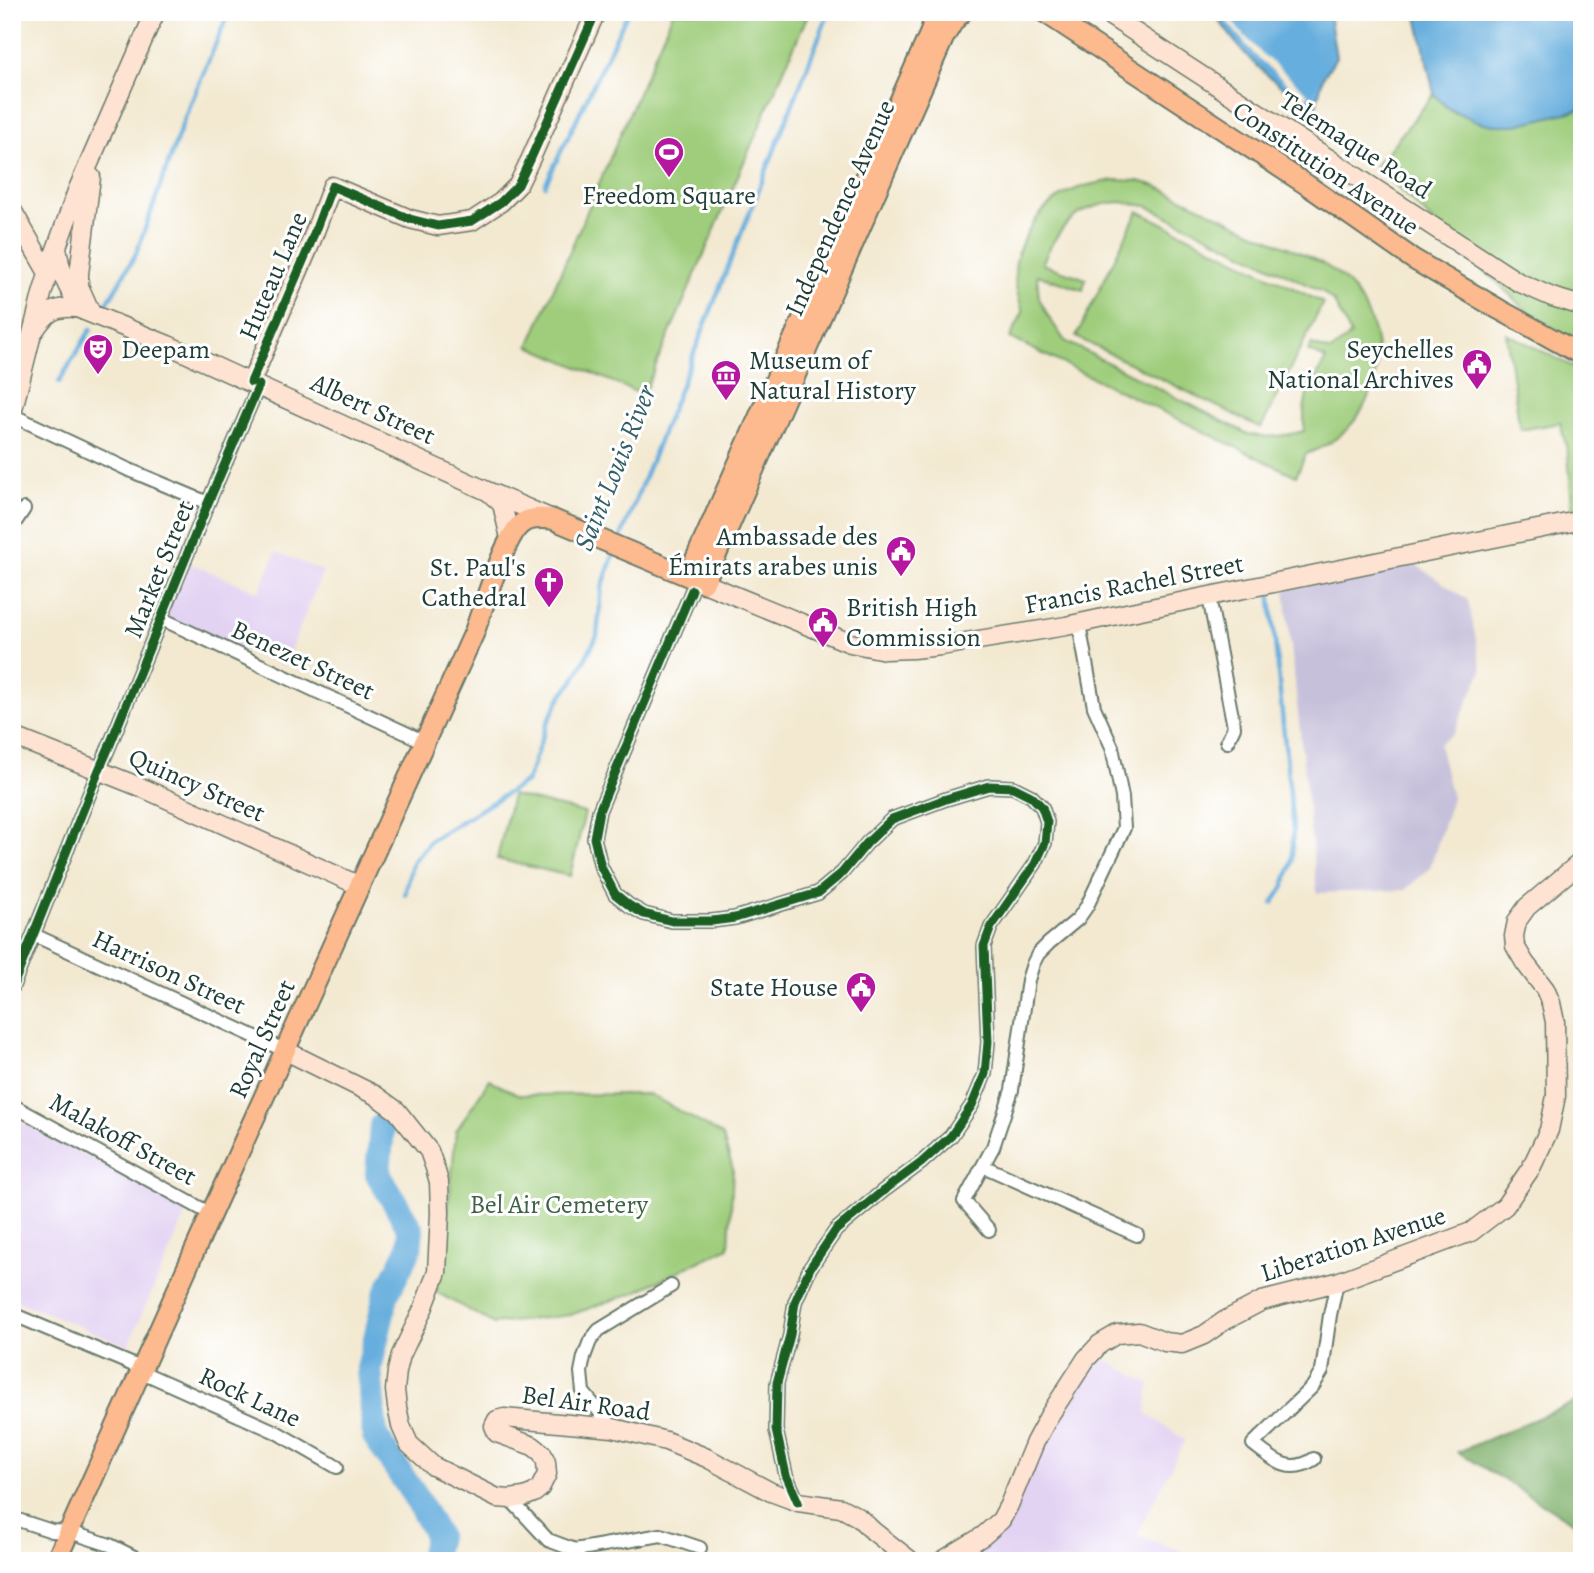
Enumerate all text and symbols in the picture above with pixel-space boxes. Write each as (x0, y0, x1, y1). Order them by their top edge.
street label: Telemaque Road (1273, 83, 1439, 207)
street label: Constitution Avenue (1226, 93, 1426, 243)
street label: Independence Avenue (777, 94, 903, 322)
sports icon: Freedom Square (652, 135, 686, 179)
place label: Freedom Square (582, 178, 756, 213)
street label: Huteau Lane (230, 206, 316, 346)
theatre icon: Deepam (81, 332, 115, 376)
place label: Deepam (121, 332, 210, 367)
place label: Seychelles National Archives (1267, 332, 1454, 397)
place label: Museum of Natural History (749, 343, 916, 408)
public building icon: Seychelles National Archives (1460, 347, 1494, 391)
museum icon: Museum of Natural History (709, 358, 743, 402)
street label: Albert Street (304, 365, 441, 453)
water label: Saint Louis River (565, 378, 666, 556)
street label: Market Street (116, 495, 203, 643)
place label: Ambassade des Émirats arabes unis (668, 519, 878, 584)
public building icon: Ambassade des Émirats arabes unis (884, 534, 918, 578)
street label: Francis Rachel Street (1022, 546, 1247, 622)
place label: St. Paul's Cathedral (421, 550, 526, 615)
church icon: St. Paul's Cathedral (532, 565, 566, 609)
place label: British High Commission (846, 590, 981, 655)
public building icon: British High Commission (806, 605, 840, 649)
street label: Benezet Street (226, 612, 381, 709)
street label: Quincy Street (123, 739, 271, 831)
street label: Harrison Street (87, 921, 252, 1023)
place label: State House (710, 970, 838, 1005)
public building icon: State House (844, 970, 878, 1014)
street label: Royal Street (220, 974, 304, 1104)
street label: Malakoff Street (43, 1084, 203, 1194)
park label: Bel Air Cemetery (470, 1187, 649, 1222)
street label: Liberation Avenue (1256, 1198, 1450, 1290)
street label: Rock Lane (194, 1358, 306, 1436)
street label: Bel Air Road (519, 1377, 653, 1429)

